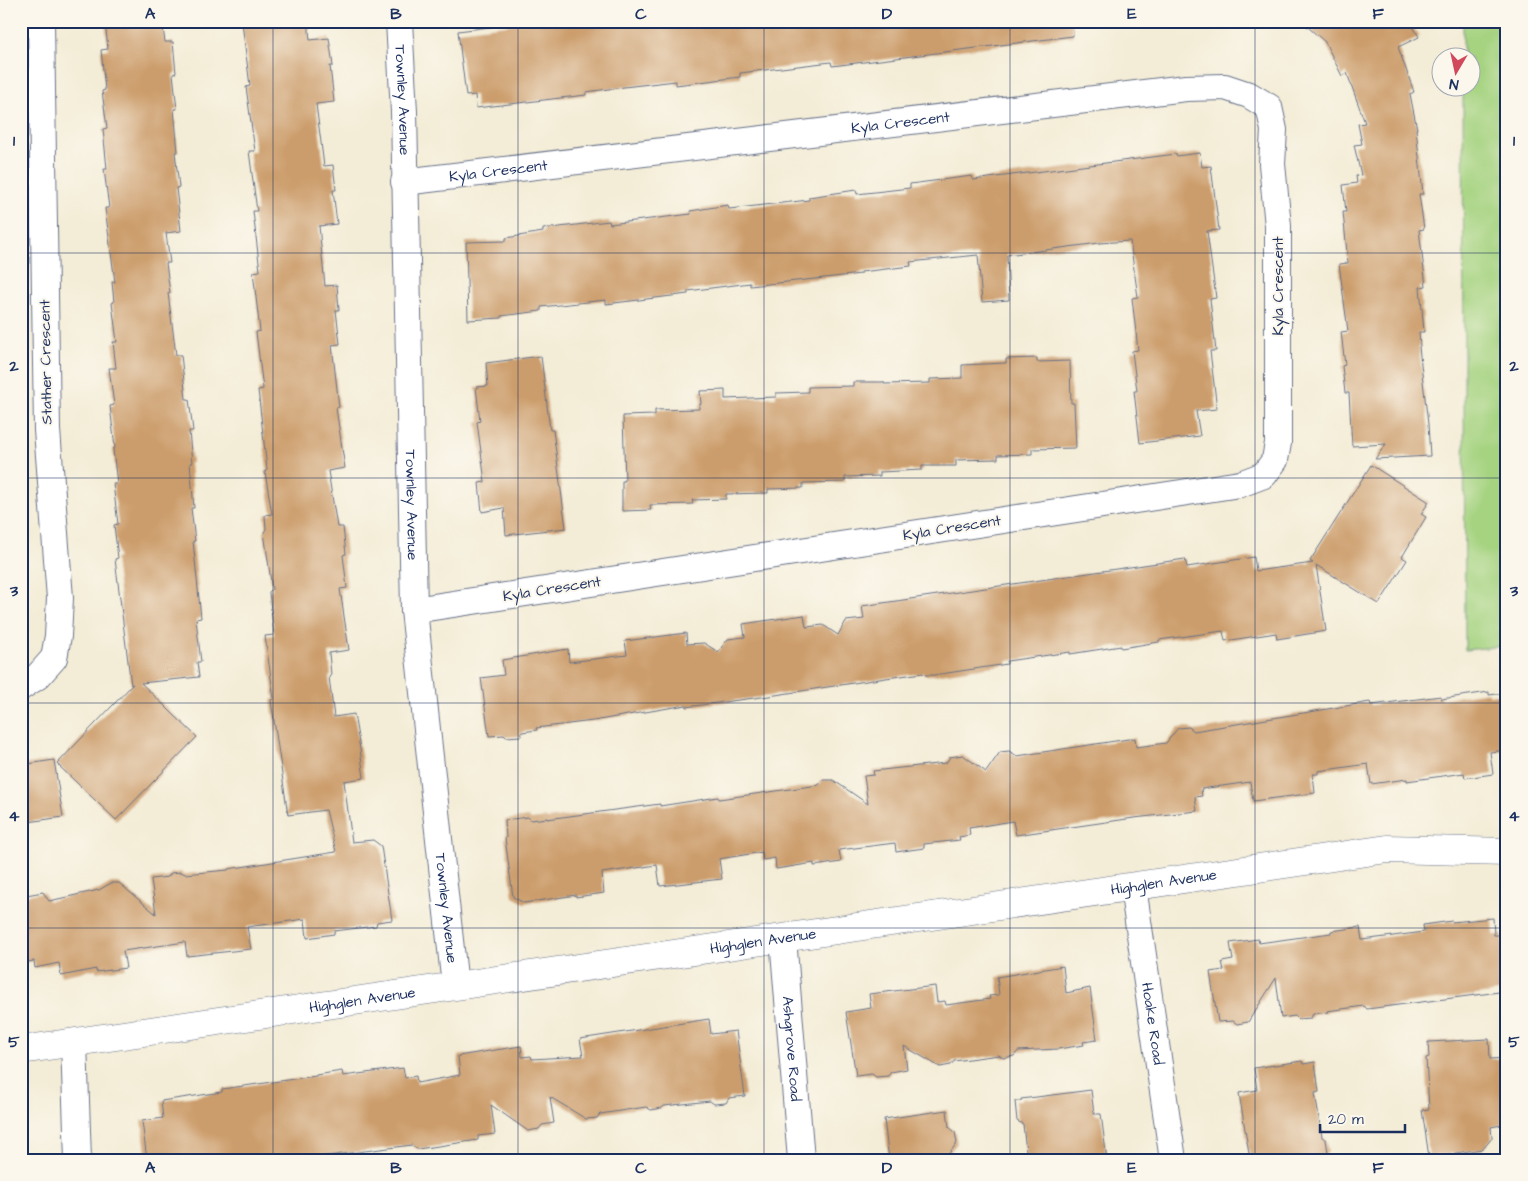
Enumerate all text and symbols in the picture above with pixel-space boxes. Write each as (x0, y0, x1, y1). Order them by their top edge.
text: A (145, 3, 156, 25)
text: B (390, 3, 402, 25)
text: C (635, 3, 647, 25)
text: D (882, 3, 893, 25)
text: E (1127, 3, 1137, 25)
text: F (1372, 3, 1384, 25)
street label: Townley Avenue (390, 44, 415, 156)
north arrow (1430, 48, 1480, 98)
text: N (1448, 73, 1460, 94)
street label: Kyla Crescent (850, 106, 951, 139)
text: 1 (13, 130, 16, 152)
text: 1 (1513, 130, 1516, 152)
street label: Kyla Crescent (448, 154, 549, 187)
street label: Kyla Crescent (1268, 236, 1290, 336)
street label: Stather Crescent (34, 299, 58, 425)
text: 2 (8, 355, 19, 377)
text: 2 (1508, 355, 1519, 377)
street label: Townley Avenue (400, 449, 423, 560)
street label: Kyla Crescent (901, 510, 1003, 547)
street label: Kyla Crescent (501, 571, 603, 608)
text: 3 (9, 580, 19, 602)
text: 3 (1509, 580, 1519, 602)
text: 4 (9, 805, 20, 827)
text: 4 (1509, 805, 1520, 827)
street label: Townley Avenue (430, 852, 463, 964)
street label: Highglen Avenue (1109, 864, 1218, 900)
street label: Highglen Avenue (709, 923, 817, 959)
street label: Hoake Road (1137, 981, 1169, 1066)
street label: Highglen Avenue (308, 982, 417, 1018)
street label: Ashgrove Road (777, 995, 807, 1102)
text: 5 (8, 1031, 20, 1053)
text: 5 (1508, 1031, 1520, 1053)
scale bar (1320, 1101, 1406, 1133)
text: 20 m (1328, 1109, 1364, 1130)
text: A (145, 1157, 156, 1179)
text: B (390, 1157, 402, 1179)
text: C (635, 1157, 647, 1179)
text: D (882, 1157, 893, 1179)
text: E (1127, 1157, 1137, 1179)
text: F (1372, 1157, 1384, 1179)

